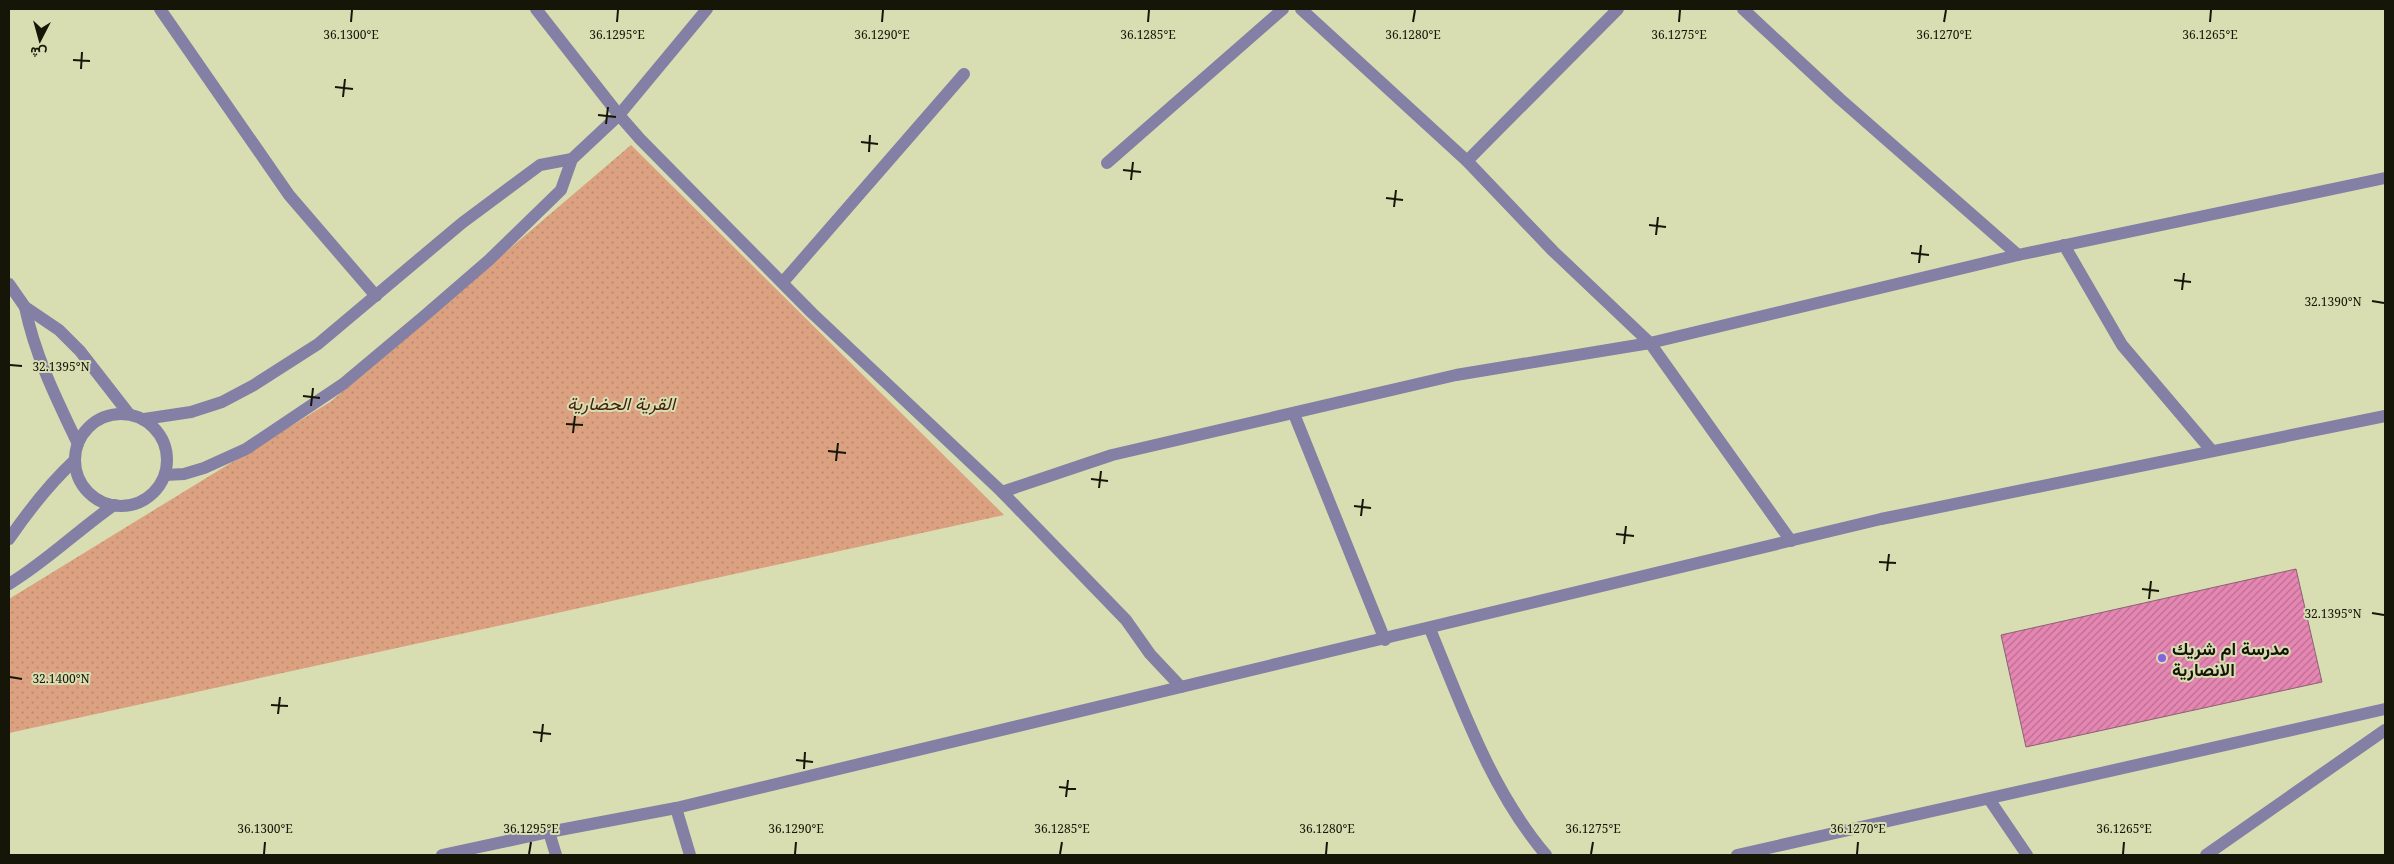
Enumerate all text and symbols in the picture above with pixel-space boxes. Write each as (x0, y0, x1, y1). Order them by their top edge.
north arrow (15, 15, 65, 65)
text: 36.1300°E (323, 26, 379, 43)
text: 36.1295°E (589, 26, 645, 43)
text: 36.1290°E (854, 26, 910, 43)
text: 36.1285°E (1120, 26, 1176, 43)
text: 36.1280°E (1385, 26, 1441, 43)
text: 36.1275°E (1651, 26, 1707, 43)
text: 36.1270°E (1916, 26, 1972, 43)
text: 36.1265°E (2182, 26, 2238, 43)
text: ش (29, 43, 48, 64)
text: 32.1390°N (2304, 293, 2362, 310)
text: 32.1395°N (32, 358, 90, 375)
park label: القرية الحضارية (567, 391, 677, 415)
text: 32.1395°N (2304, 605, 2362, 622)
place label: مدرسة ام شريك الانصارية (2172, 636, 2290, 681)
marker: مدرسة ام شريك الانصارية (2156, 652, 2168, 664)
text: 32.1400°N (32, 670, 90, 687)
text: 36.1300°E (237, 820, 293, 837)
text: 36.1295°E (503, 820, 559, 837)
text: 36.1290°E (768, 820, 824, 837)
text: 36.1285°E (1034, 820, 1090, 837)
text: 36.1280°E (1299, 820, 1355, 837)
text: 36.1275°E (1565, 820, 1621, 837)
text: 36.1270°E (1830, 820, 1886, 837)
text: 36.1265°E (2096, 820, 2152, 837)

